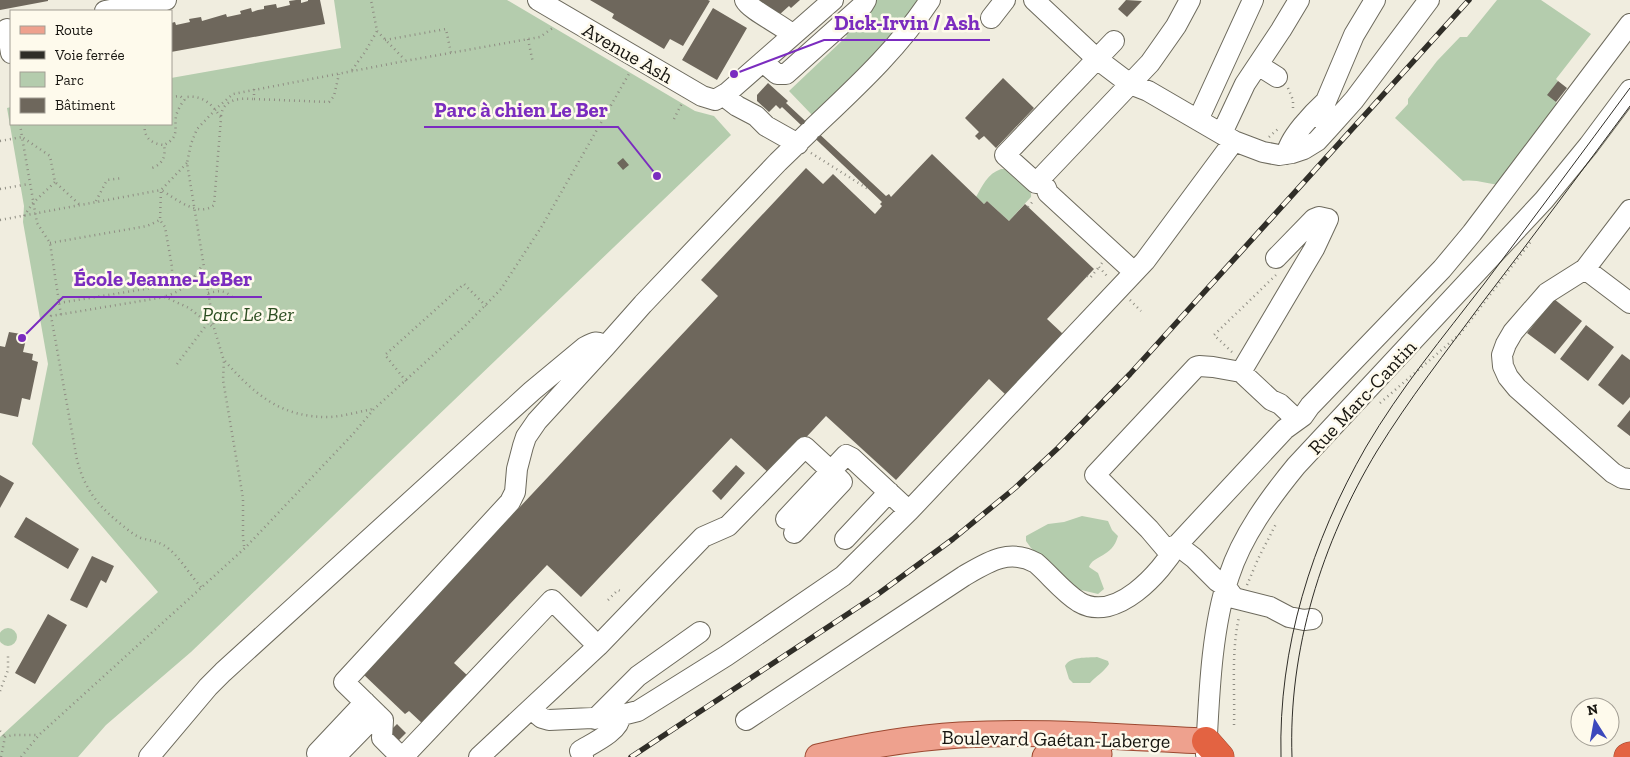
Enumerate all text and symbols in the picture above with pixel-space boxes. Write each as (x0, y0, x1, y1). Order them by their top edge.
callout: Dick-Irvin / Ash (824, 4, 990, 40)
legend (10, 10, 172, 125)
text: Dick-Irvin / Ash (834, 10, 980, 35)
street label: Avenue Ash (579, 18, 678, 89)
text: Route (55, 21, 93, 39)
text: Voie ferrée (54, 46, 125, 64)
text: Parc (55, 71, 84, 89)
callout: Parc à chien Le Ber (424, 91, 618, 127)
text: Bâtiment (55, 96, 116, 114)
text: Parc à chien Le Ber (434, 97, 608, 122)
callout: École Jeanne-LeBer (63, 261, 262, 297)
text: École Jeanne-LeBer (74, 266, 252, 291)
park label: Parc Le Ber (202, 302, 294, 326)
street label: Rue Marc-Cantin (1303, 334, 1422, 459)
north arrow (1570, 697, 1620, 747)
text: N (1586, 700, 1600, 719)
street label: Boulevard Gaétan-Laberge (941, 725, 1171, 753)

